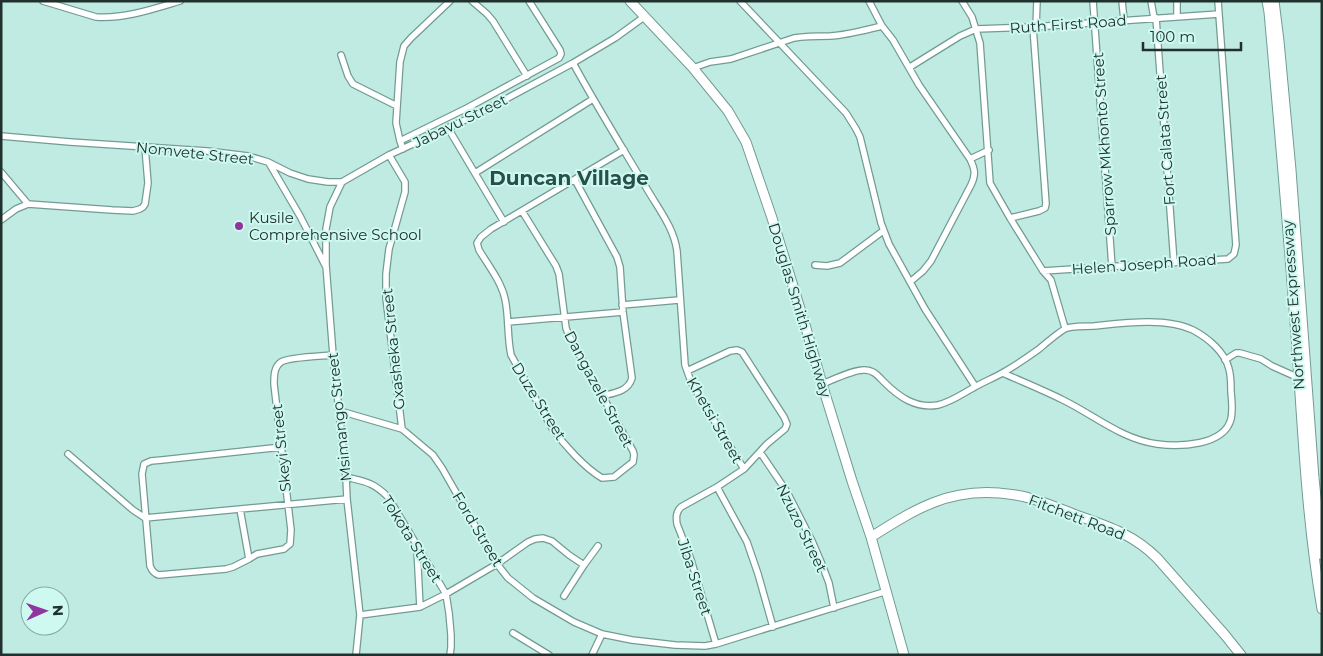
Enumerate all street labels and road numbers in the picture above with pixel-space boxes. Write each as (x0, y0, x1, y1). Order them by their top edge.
street label: Ruth First Road (1009, 10, 1127, 38)
street label: Sparrow Mkhonto Street (1088, 52, 1120, 236)
street label: Fort Calata Street (1151, 74, 1179, 206)
street label: Jabavu Street (409, 90, 510, 152)
street label: Nomvete Street (135, 137, 255, 169)
street label: Northwest Expressway (1278, 219, 1308, 391)
street label: Douglas Smith Highway (764, 220, 836, 400)
street label: Helen Joseph Road (1071, 249, 1217, 279)
street label: Gxasheka Street (377, 287, 409, 411)
street label: Dangazele Street (560, 327, 638, 451)
street label: Msimango Street (323, 352, 355, 482)
street label: Duze Street (508, 359, 570, 443)
street label: Khetsi Street (683, 373, 747, 467)
street label: Skeyi Street (267, 403, 295, 493)
street label: Nzuzo Street (772, 481, 832, 575)
street label: Ford Street (448, 488, 508, 570)
street label: Fitchett Road (1026, 490, 1128, 544)
street label: Tokota Street (378, 492, 446, 586)
street label: Jiba Street (673, 535, 716, 618)

